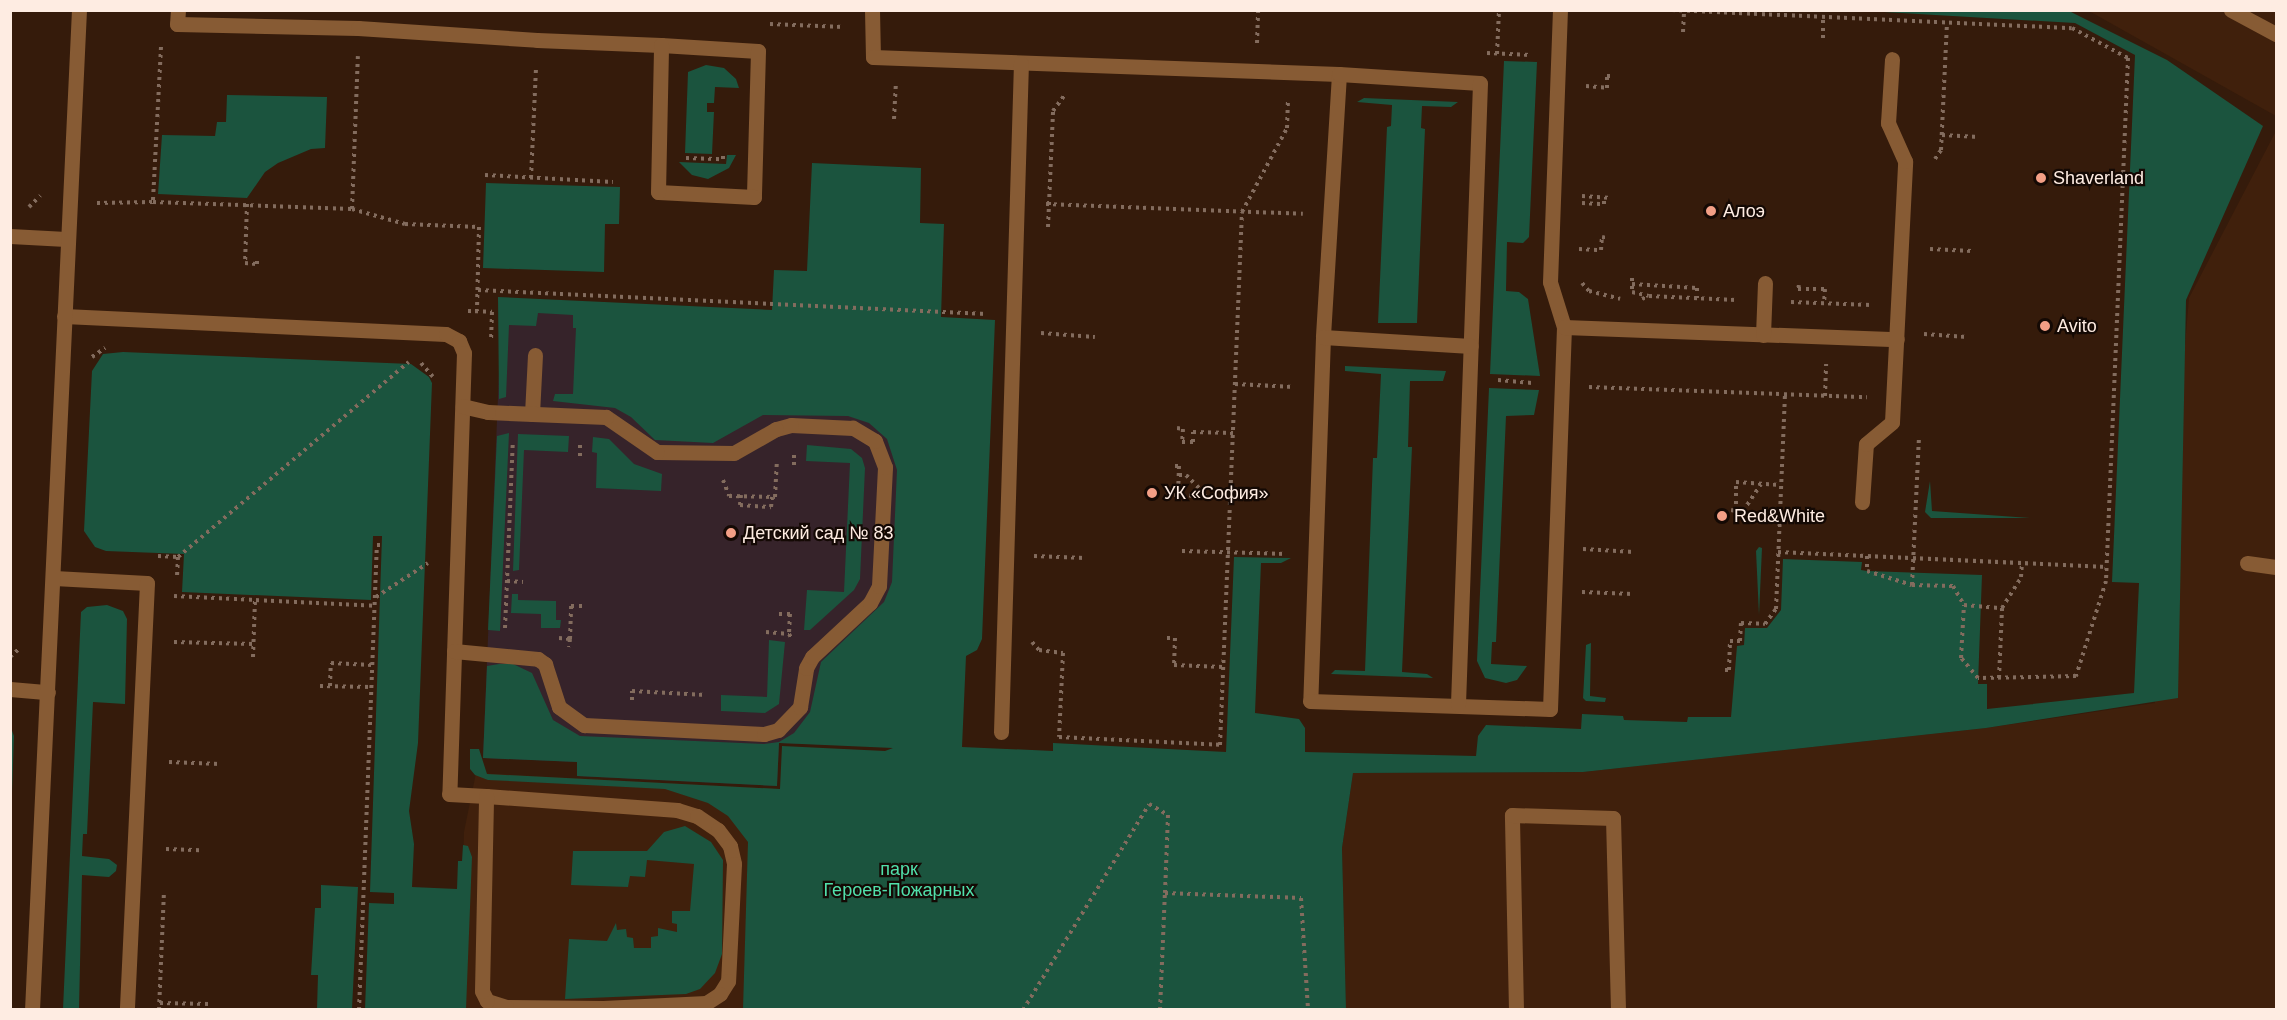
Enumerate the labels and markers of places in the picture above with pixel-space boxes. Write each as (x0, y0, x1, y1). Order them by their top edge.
place label: Shaverland (2053, 167, 2144, 189)
marker: Shaverland (2034, 171, 2048, 185)
place label: Алоэ (1723, 200, 1765, 222)
marker: Алоэ (1704, 204, 1718, 218)
place label: Avito (2057, 315, 2097, 337)
marker: Avito (2038, 319, 2052, 333)
place label: УК «София» (1164, 482, 1269, 504)
marker: УК «София» (1145, 486, 1159, 500)
place label: Red&White (1734, 505, 1825, 527)
marker: Red&White (1715, 509, 1729, 523)
place label: Детский сад № 83 (743, 522, 893, 544)
marker: Детский сад № 83 (724, 526, 738, 540)

